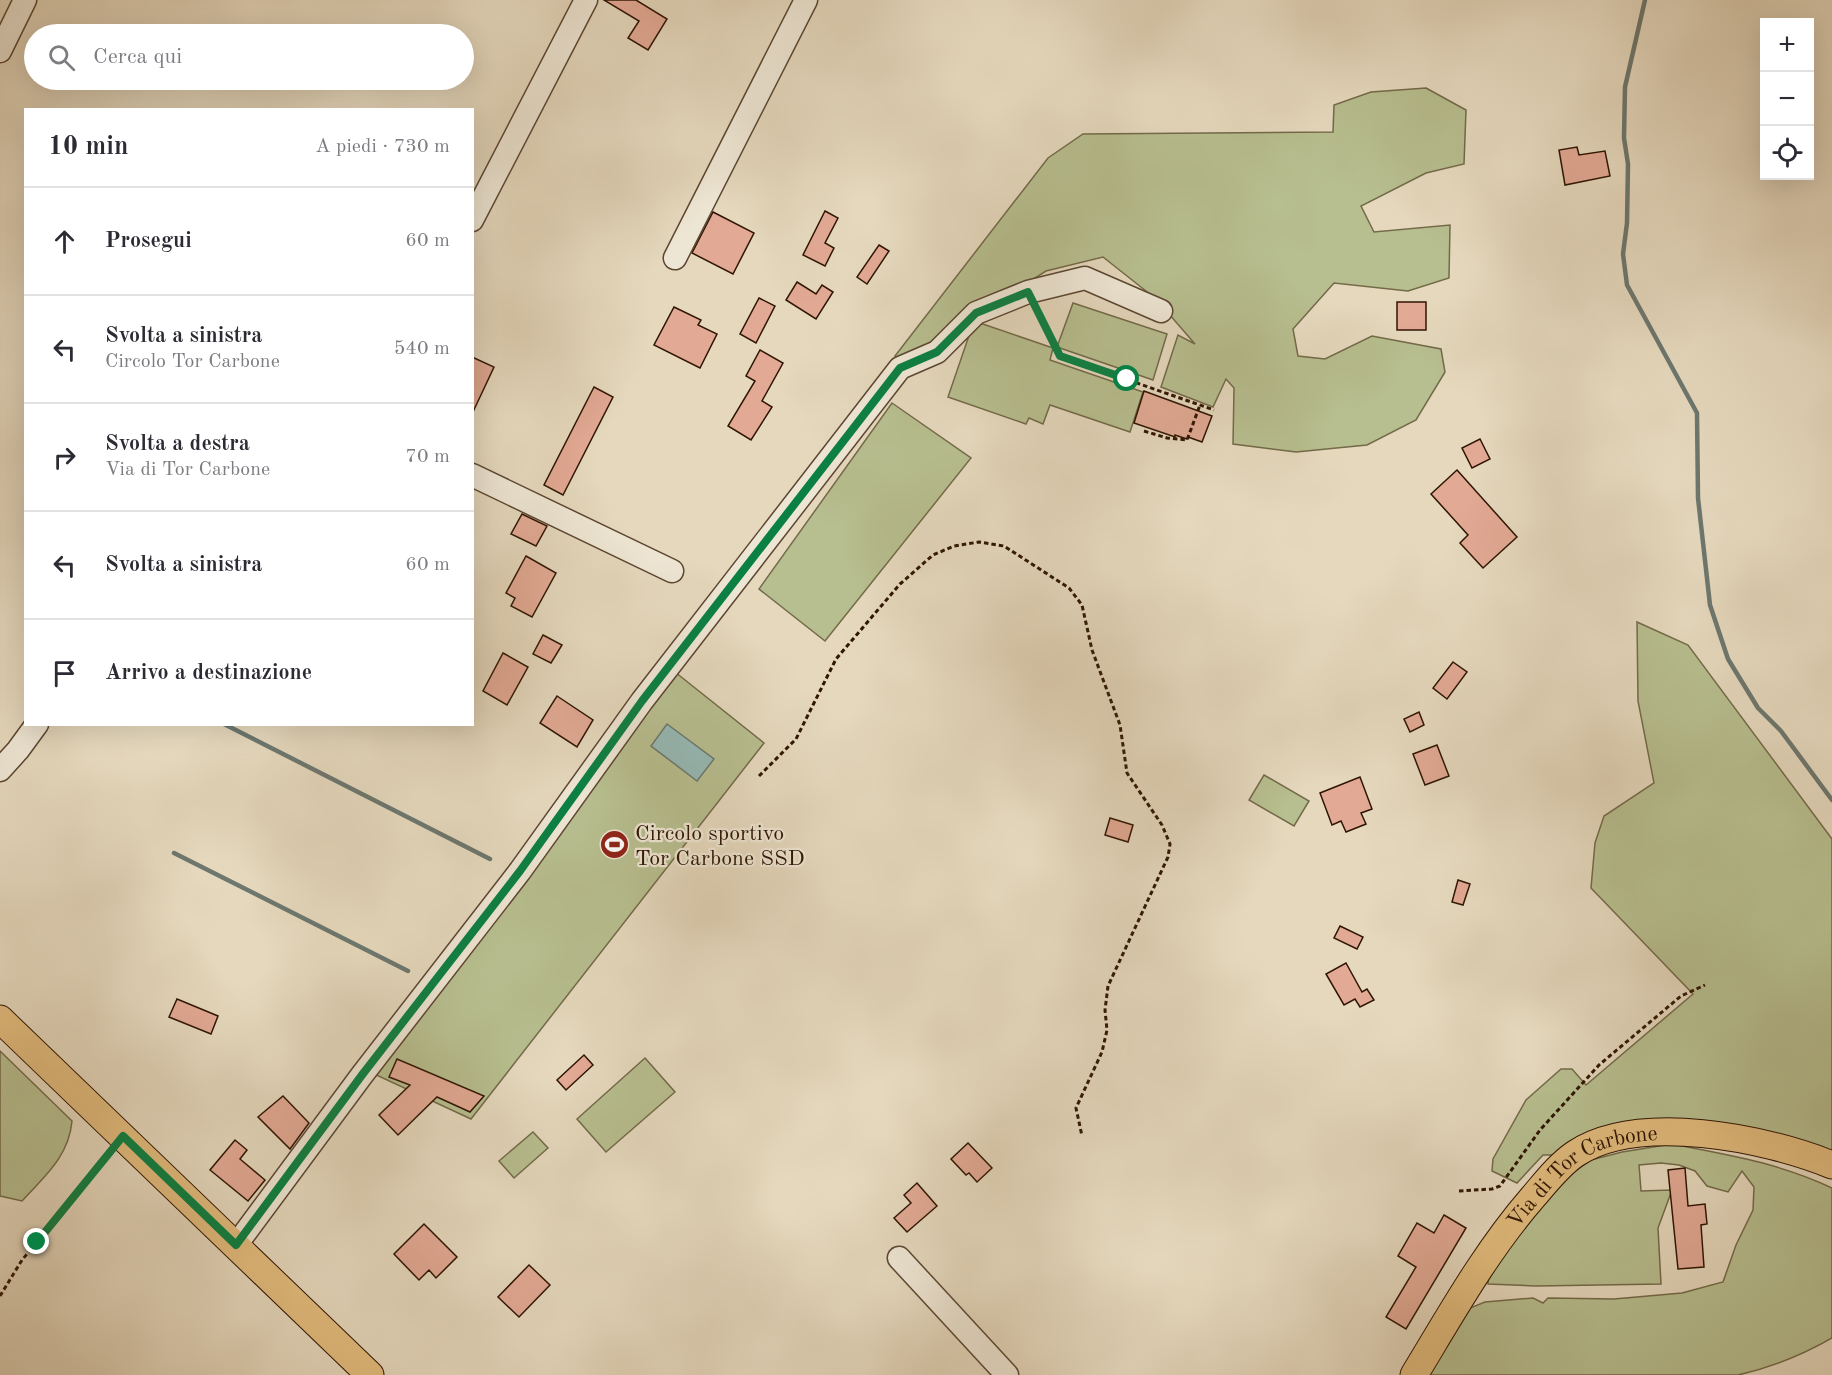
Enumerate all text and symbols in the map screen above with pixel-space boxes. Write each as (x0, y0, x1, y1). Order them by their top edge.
map controls (1760, 18, 1814, 180)
button: + (1760, 18, 1814, 72)
search box (24, 24, 474, 90)
icon: search (45, 41, 78, 74)
text: Cerca qui (93, 46, 182, 68)
button: − (1760, 72, 1814, 126)
button: locate (1760, 126, 1814, 180)
text: 10 min (48, 134, 128, 160)
text: A piedi · 730 m (315, 137, 450, 157)
icon: ahead (48, 225, 81, 258)
text: Prosegui (105, 230, 192, 252)
text: 60 m (405, 231, 450, 251)
text: Svolta a sinistra (105, 325, 263, 347)
icon: left (48, 333, 81, 366)
text: 540 m (394, 339, 450, 359)
text: Circolo Tor Carbone (105, 352, 280, 372)
route start (1113, 365, 1139, 391)
text: Svolta a destra (105, 433, 250, 455)
icon: right (48, 441, 81, 474)
text: 70 m (405, 447, 450, 467)
text: Via di Tor Carbone (105, 460, 270, 480)
icon: left (48, 549, 81, 582)
text: Svolta a sinistra (105, 554, 263, 576)
text: 60 m (405, 555, 450, 575)
icon: arrive (48, 657, 81, 690)
text: Arrivo a destinazione (105, 662, 312, 684)
place label: Circolo sportivo Tor Carbone SSD (635, 823, 805, 870)
sports icon: Circolo sportivo Tor Carbone SSD (598, 829, 630, 861)
street label: Via di Tor Carbone (1504, 1123, 1658, 1232)
route end (23, 1228, 49, 1254)

